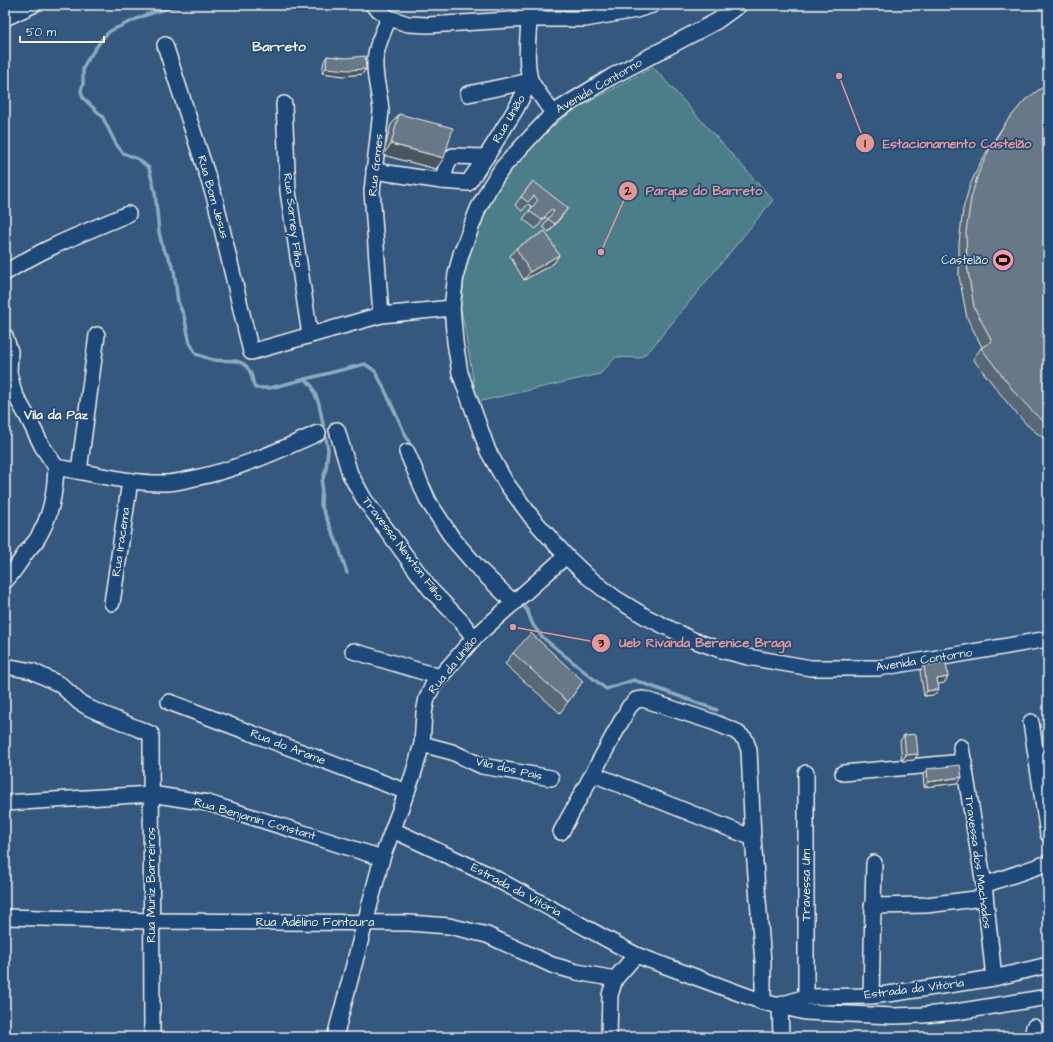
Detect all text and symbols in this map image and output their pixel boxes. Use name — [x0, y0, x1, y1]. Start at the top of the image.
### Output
scale bar — [20, 18, 104, 44]
text: 50 m — [26, 24, 57, 41]
district label: Barreto — [252, 37, 306, 57]
street label: Avenida Contorno — [553, 54, 646, 118]
street label: Rua União — [488, 92, 530, 146]
callout: Estacionamento Castelão — [855, 131, 1039, 156]
street label: Rua Gomes — [364, 133, 388, 197]
text: 1 — [864, 135, 866, 152]
text: Estacionamento Castelão — [883, 135, 1032, 153]
street label: Rua Bom Jesus — [193, 153, 233, 241]
street label: Rua Sarney Filho — [278, 172, 307, 268]
callout: Parque do Barreto — [618, 178, 771, 203]
text: Parque do Barreto — [646, 182, 763, 201]
text: 2 — [624, 183, 632, 200]
sports icon: Castelão — [990, 247, 1016, 273]
place label: Castelão — [941, 252, 988, 269]
district label: Vila da Paz — [23, 406, 88, 424]
street label: Travessa Newton Filho — [358, 493, 448, 605]
street label: Rua Iracema — [108, 506, 134, 578]
callout: Ueb Rivanda Berenice Braga — [591, 630, 799, 655]
street label: Rua da União — [424, 632, 482, 698]
text: Ueb Rivanda Berenice Braga — [618, 634, 791, 654]
text: 3 — [597, 635, 605, 652]
street label: Avenida Contorno — [875, 644, 974, 676]
street label: Rua do Arame — [248, 725, 329, 769]
street label: Vila dos Pais — [474, 753, 544, 785]
street label: Rua Benjamin Constant — [192, 793, 318, 845]
street label: Travessa dos Machados — [960, 794, 996, 930]
street label: Rua Muniz Barreiros — [143, 827, 160, 943]
street label: Travessa Um — [798, 848, 815, 921]
street label: Estrada da Vitória — [468, 859, 564, 921]
street label: Rua Adélino Fontoura — [256, 914, 374, 931]
street label: Estrada da Vitória — [863, 974, 965, 1004]

